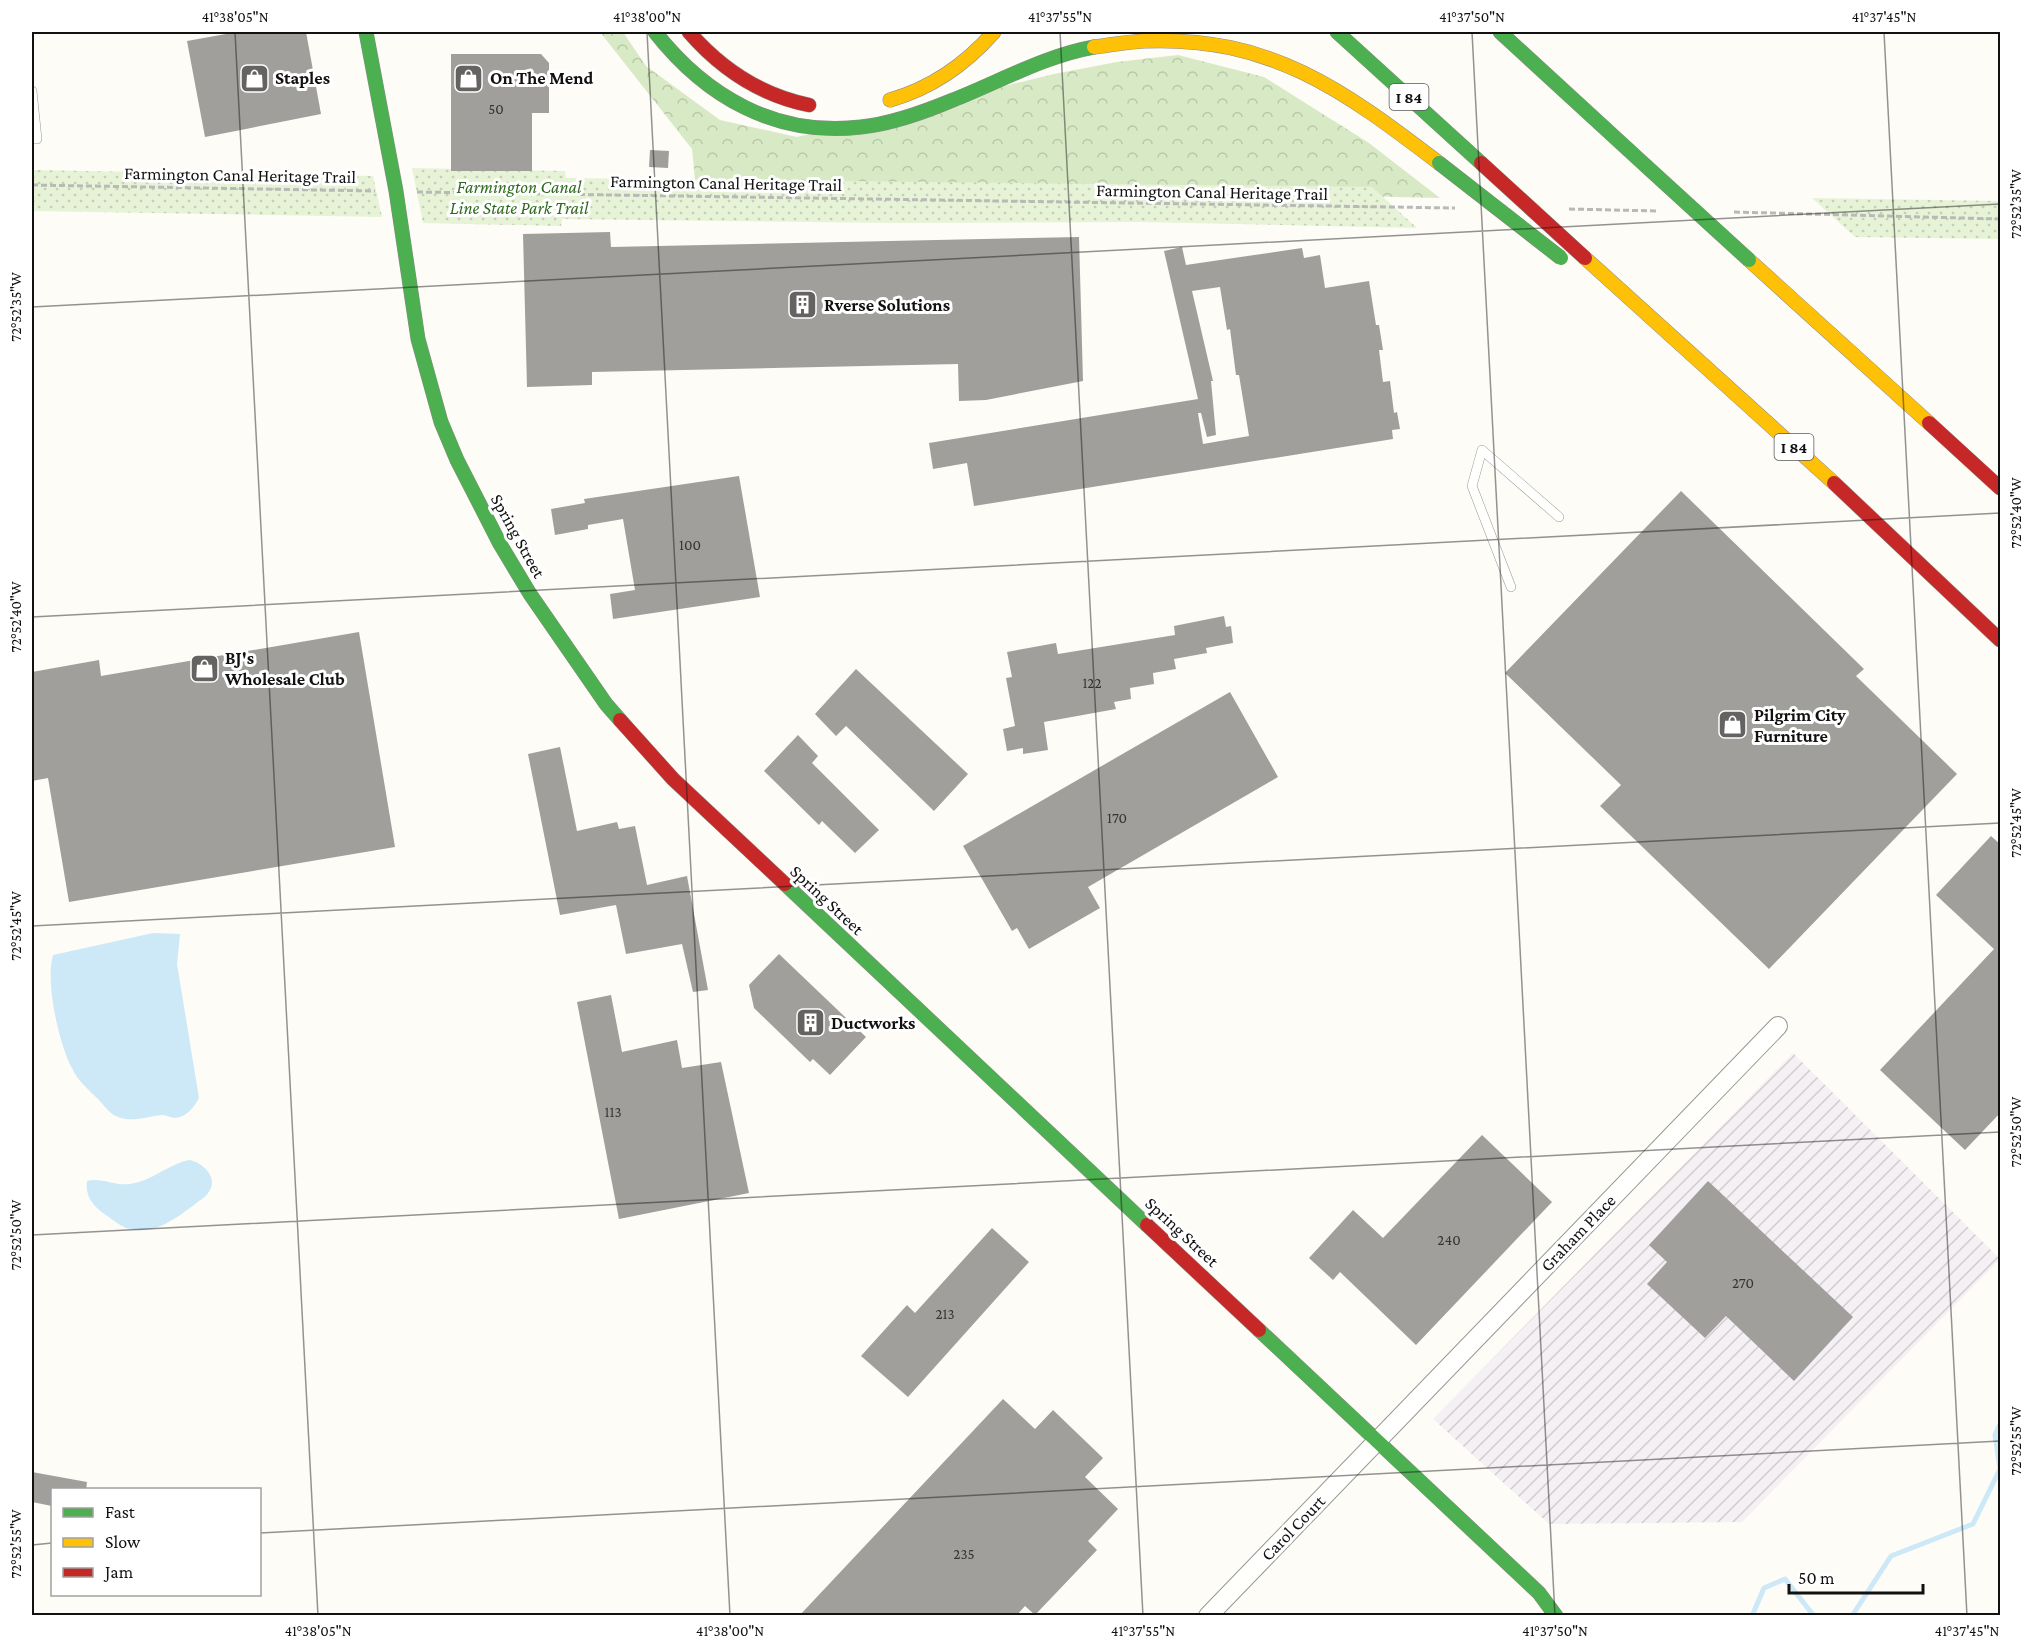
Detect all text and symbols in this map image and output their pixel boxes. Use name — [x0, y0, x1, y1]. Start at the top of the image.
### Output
text: 41°38'05"N — [201, 9, 269, 25]
text: 41°38'00"N — [613, 9, 681, 25]
text: 41°37'55"N — [1028, 9, 1092, 25]
text: 41°37'50"N — [1439, 9, 1505, 25]
text: 41°37'45"N — [1852, 9, 1917, 25]
shop icon: Staples — [238, 62, 270, 94]
shop icon: On The Mend — [453, 62, 485, 94]
place label: Staples — [275, 68, 330, 88]
place label: On The Mend — [490, 68, 594, 88]
road number: I 84 — [1390, 84, 1428, 110]
house number: 50 — [488, 101, 504, 117]
street label: Farmington Canal Heritage Trail — [124, 163, 356, 187]
text: 72°52'35"W — [2008, 169, 2024, 239]
street label: Farmington Canal Heritage Trail — [610, 171, 842, 195]
park label: Farmington Canal Line State Park Trail — [450, 177, 589, 218]
street label: Farmington Canal Heritage Trail — [1096, 180, 1328, 204]
text: 72°52'35"W — [8, 272, 24, 342]
building icon: Rverse Solutions — [787, 289, 819, 321]
place label: Rverse Solutions — [824, 295, 950, 315]
road number: I 84 — [1774, 434, 1814, 460]
text: 72°52'40"W — [2008, 477, 2024, 548]
street label: Spring Street — [487, 491, 550, 582]
house number: 100 — [679, 537, 701, 553]
text: 72°52'40"W — [8, 581, 24, 652]
place label: BJ's Wholesale Club — [224, 648, 345, 689]
shop icon: BJ's Wholesale Club — [188, 652, 220, 684]
house number: 122 — [1082, 675, 1102, 691]
place label: Pilgrim City Furniture — [1754, 705, 1846, 746]
shop icon: Pilgrim City Furniture — [1717, 709, 1749, 741]
text: 72°52'45"W — [2008, 788, 2024, 858]
house number: 170 — [1107, 810, 1127, 826]
street label: Spring Street — [786, 861, 869, 940]
text: 72°52'45"W — [8, 891, 24, 961]
building icon: Ductworks — [794, 1007, 826, 1039]
place label: Ductworks — [831, 1013, 915, 1033]
text: 72°52'50"W — [2008, 1096, 2024, 1167]
house number: 113 — [604, 1104, 622, 1120]
street label: Graham Place — [1536, 1190, 1620, 1276]
street label: Spring Street — [1141, 1193, 1224, 1272]
text: 72°52'50"W — [8, 1199, 24, 1270]
house number: 240 — [1437, 1232, 1461, 1248]
house number: 270 — [1732, 1275, 1754, 1291]
house number: 213 — [935, 1306, 955, 1322]
text: 72°52'55"W — [2008, 1406, 2024, 1476]
legend — [51, 1488, 261, 1596]
street label: Carol Court — [1257, 1490, 1330, 1565]
text: Fast — [105, 1502, 136, 1522]
text: 72°52'55"W — [8, 1509, 24, 1579]
text: Slow — [105, 1532, 141, 1552]
house number: 235 — [953, 1546, 975, 1562]
scale bar — [1789, 1557, 1922, 1595]
text: Jam — [103, 1562, 134, 1582]
text: 50 m — [1798, 1568, 1835, 1588]
text: 41°38'05"N — [284, 1623, 352, 1639]
text: 41°38'00"N — [696, 1623, 764, 1639]
text: 41°37'55"N — [1111, 1623, 1175, 1639]
text: 41°37'50"N — [1522, 1623, 1588, 1639]
text: 41°37'45"N — [1935, 1623, 2000, 1639]

